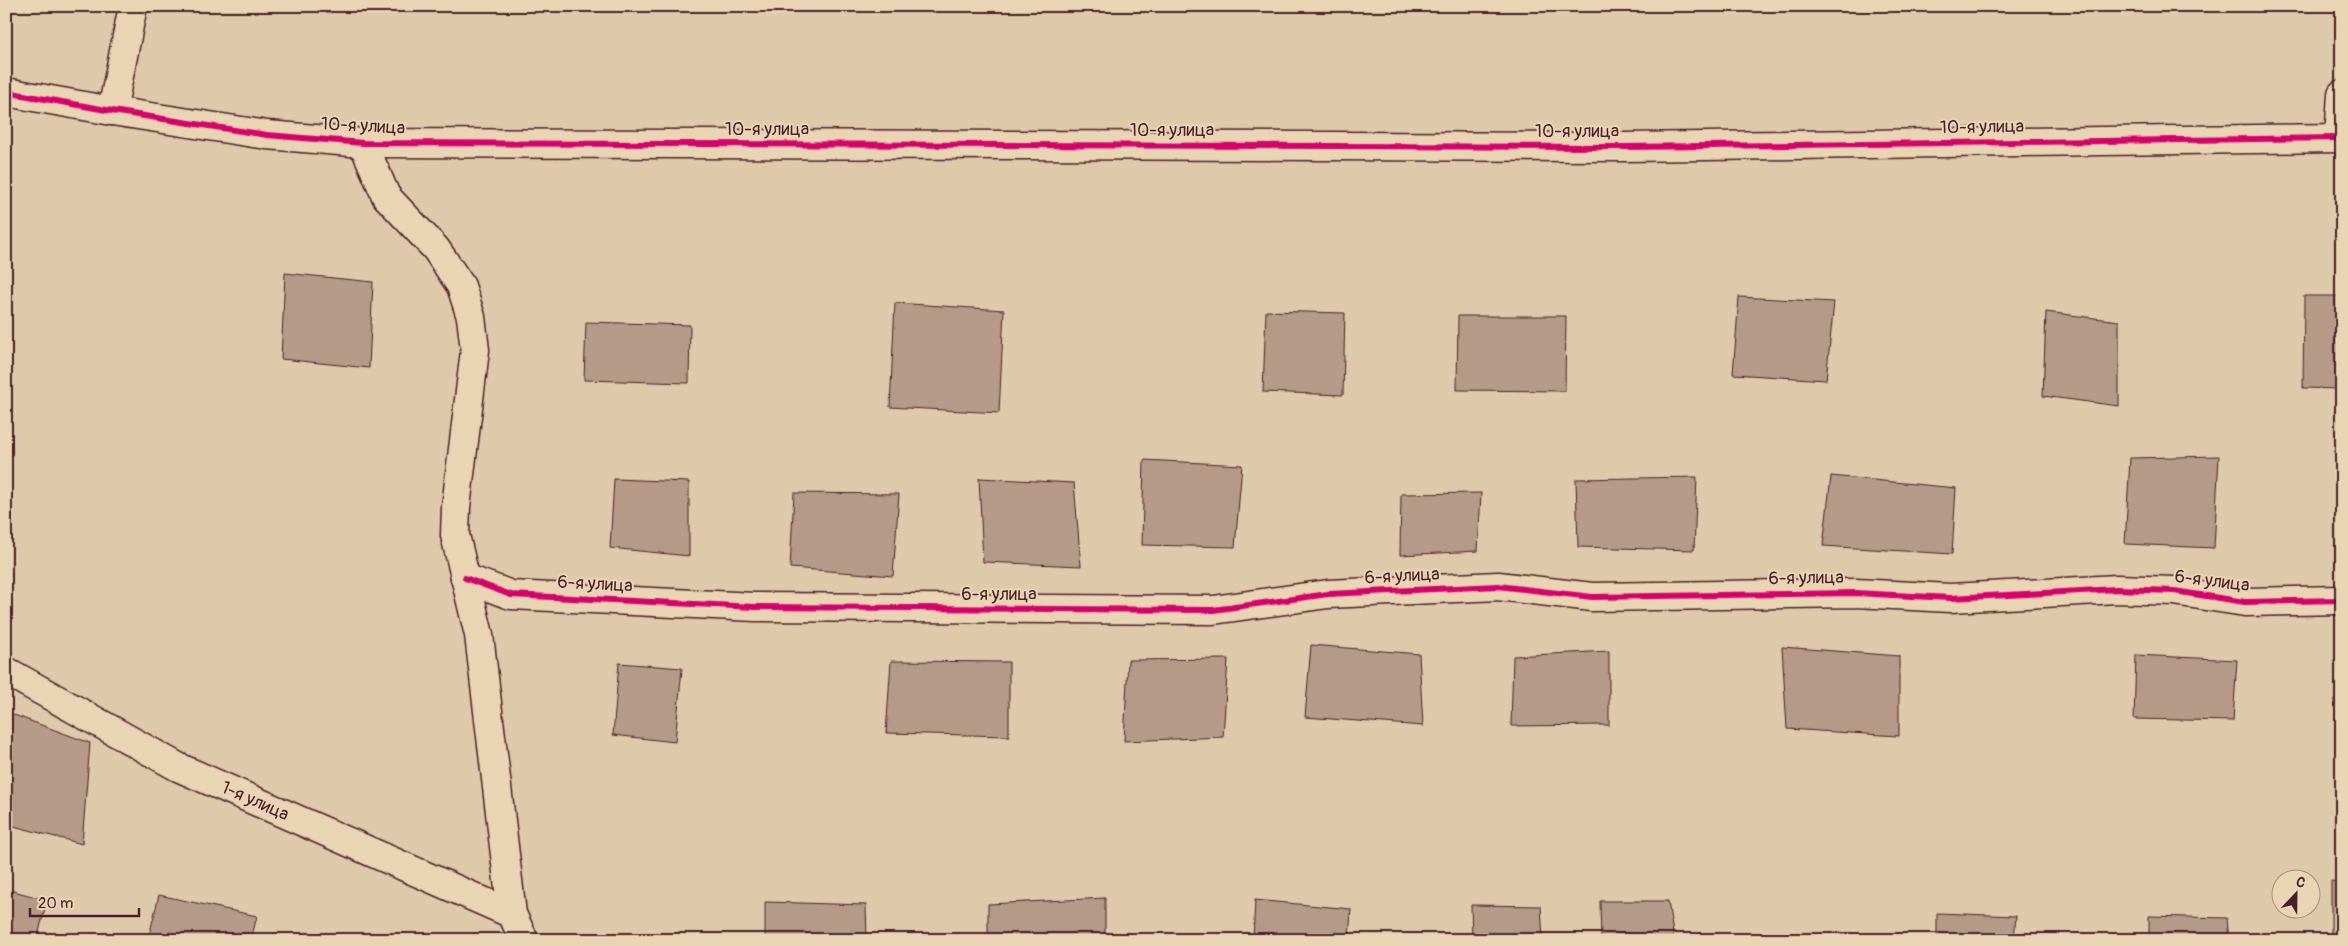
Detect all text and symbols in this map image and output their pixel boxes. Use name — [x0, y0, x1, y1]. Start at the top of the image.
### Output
street label: 10-я улица — [320, 112, 406, 140]
street label: 10-я улица — [1940, 115, 2024, 139]
street label: 10-я улица — [725, 118, 809, 141]
street label: 10-я улица — [1130, 119, 1214, 142]
street label: 10-я улица — [1535, 120, 1619, 143]
street label: 6-я улица — [1364, 563, 1440, 589]
street label: 6-я улица — [2173, 565, 2251, 597]
street label: 6-я улица — [1768, 566, 1844, 590]
street label: 6-я улица — [557, 571, 633, 597]
street label: 6-я улица — [961, 583, 1037, 606]
street label: 1-я улица — [217, 776, 293, 826]
north arrow — [2270, 868, 2320, 918]
text: С — [2293, 873, 2308, 892]
scale bar — [30, 886, 139, 918]
text: 20 m — [38, 894, 73, 913]

